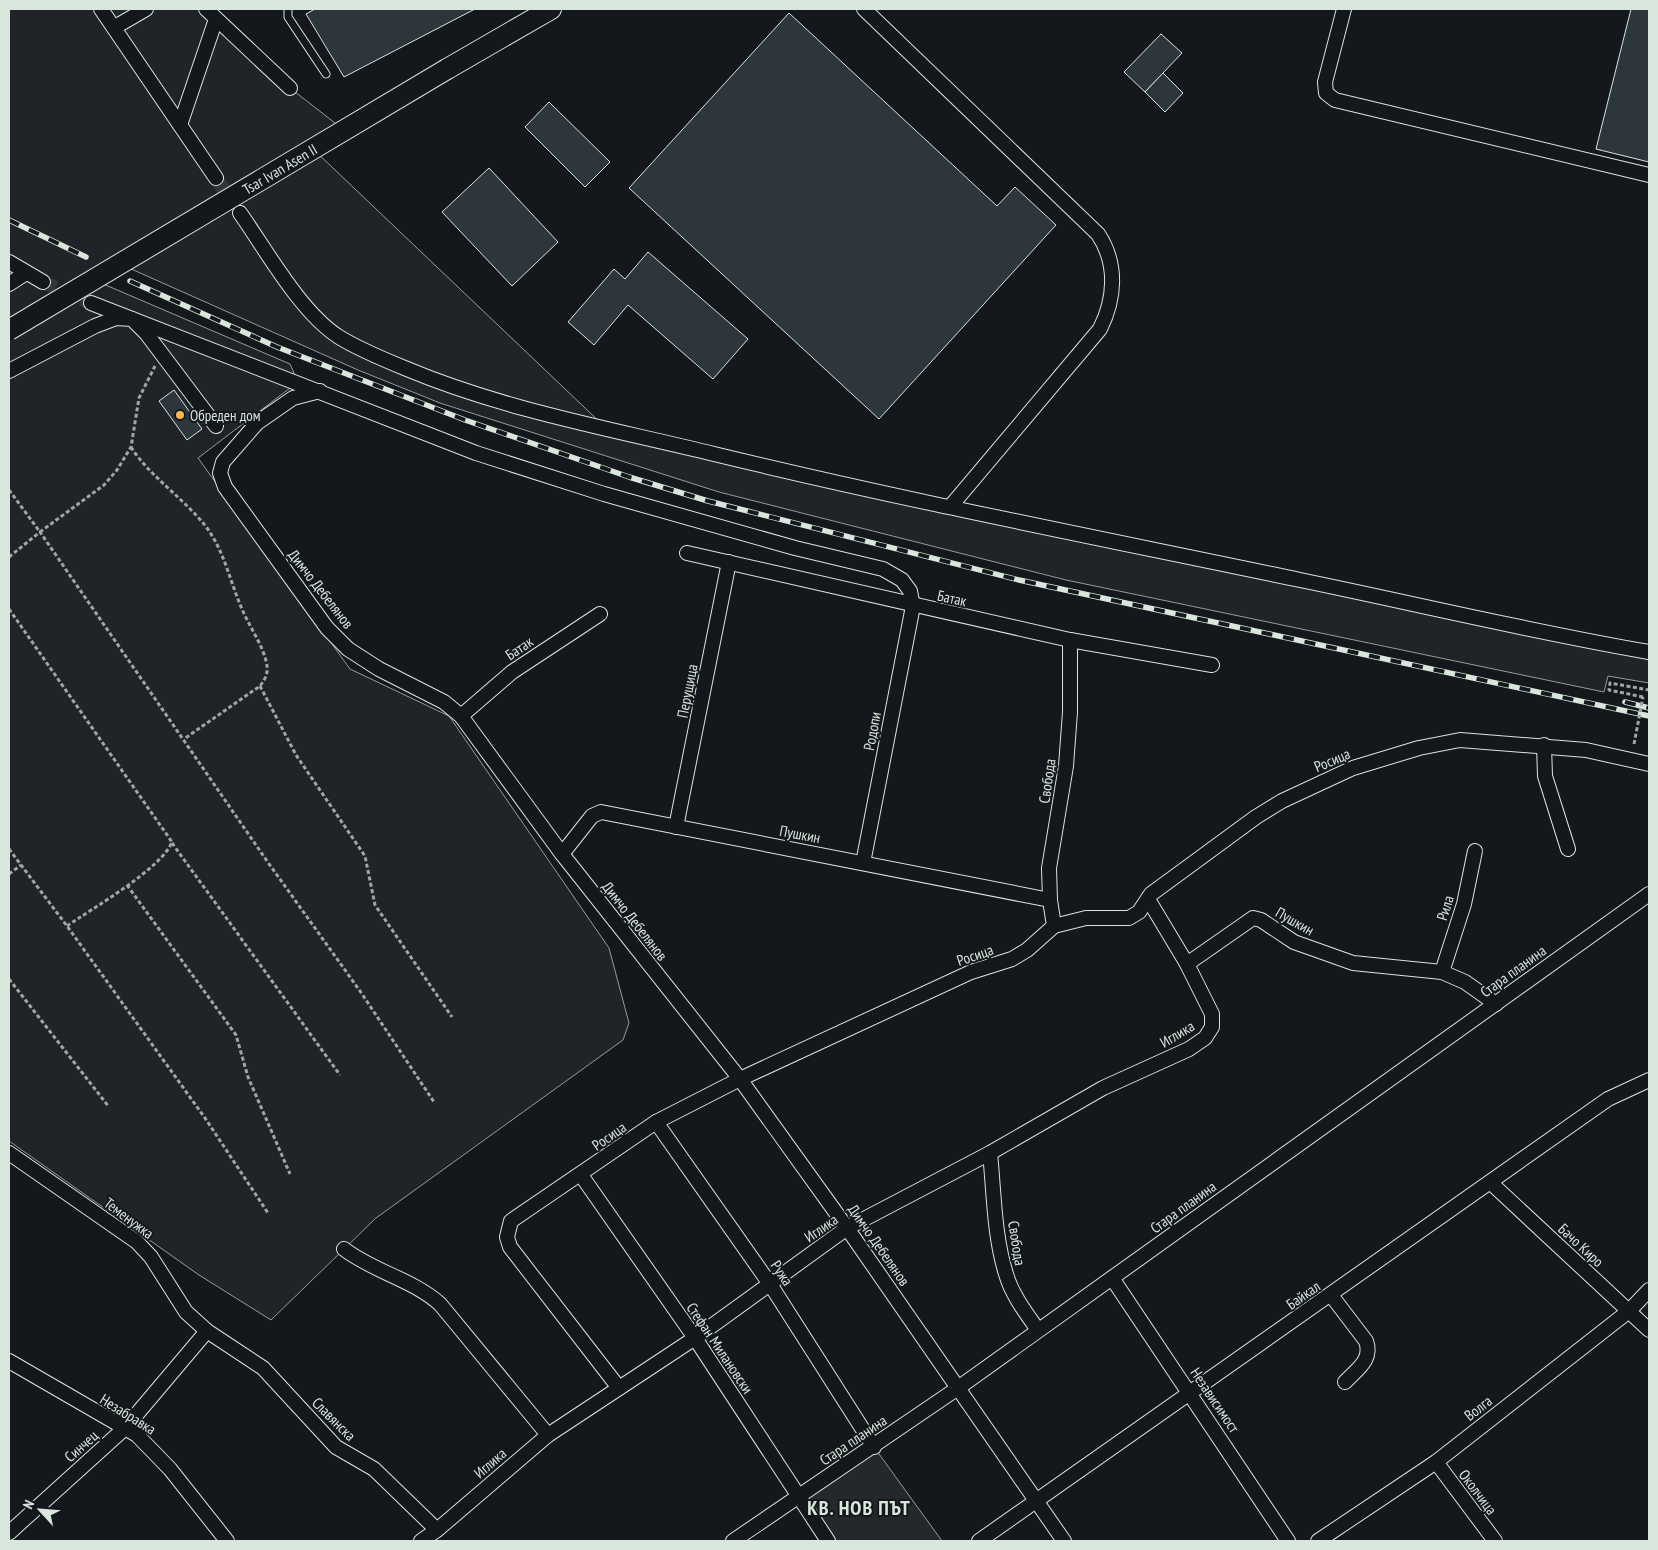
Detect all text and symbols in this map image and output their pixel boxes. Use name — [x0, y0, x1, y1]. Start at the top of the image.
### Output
street label: Tsar Ivan Asen II — [239, 139, 320, 198]
place label: Обреден дом — [190, 406, 261, 425]
marker: Обреден дом — [174, 409, 186, 421]
street label: Димчо Дебелянов — [284, 546, 358, 632]
street label: Батак — [936, 586, 968, 610]
street label: Батак — [502, 632, 537, 664]
street label: Перущица — [672, 662, 702, 720]
street label: Родопи — [859, 710, 885, 752]
street label: Росица — [1311, 744, 1353, 776]
street label: Свобода — [1034, 757, 1060, 805]
street label: Пушкин — [778, 821, 822, 847]
street label: Димчо Дебелянов — [598, 878, 672, 964]
street label: Рила — [1432, 893, 1458, 923]
street label: Пушкин — [1272, 902, 1318, 940]
street label: Росица — [954, 940, 996, 970]
street label: Стара планина — [1476, 941, 1550, 1001]
street label: Иглика — [1156, 1016, 1198, 1052]
street label: Росица — [588, 1117, 630, 1155]
street label: Стара планина — [1146, 1177, 1220, 1237]
street label: Теменужка — [100, 1193, 158, 1243]
street label: Димчо Дебелянов — [844, 1201, 914, 1289]
street label: Иглика — [800, 1210, 842, 1246]
street label: Свобода — [1004, 1219, 1030, 1267]
street label: Бачо Киро — [1554, 1219, 1608, 1271]
street label: Ружа — [767, 1257, 797, 1289]
street label: Байкал — [1282, 1277, 1324, 1313]
street label: Стефан Милановски — [683, 1299, 757, 1397]
street label: Независимост — [1186, 1364, 1244, 1436]
street label: Незабравка — [97, 1389, 159, 1439]
street label: Волга — [1460, 1391, 1496, 1425]
street label: Славянска — [308, 1393, 360, 1445]
street label: Стара планина — [816, 1411, 890, 1469]
street label: Синчец — [60, 1426, 102, 1466]
street label: Иглика — [470, 1444, 510, 1482]
street label: Околчица — [1455, 1466, 1501, 1518]
north arrow — [15, 1485, 65, 1535]
district label: КВ. НОВ ПЪТ — [807, 1495, 911, 1521]
text: N — [19, 1497, 38, 1512]

